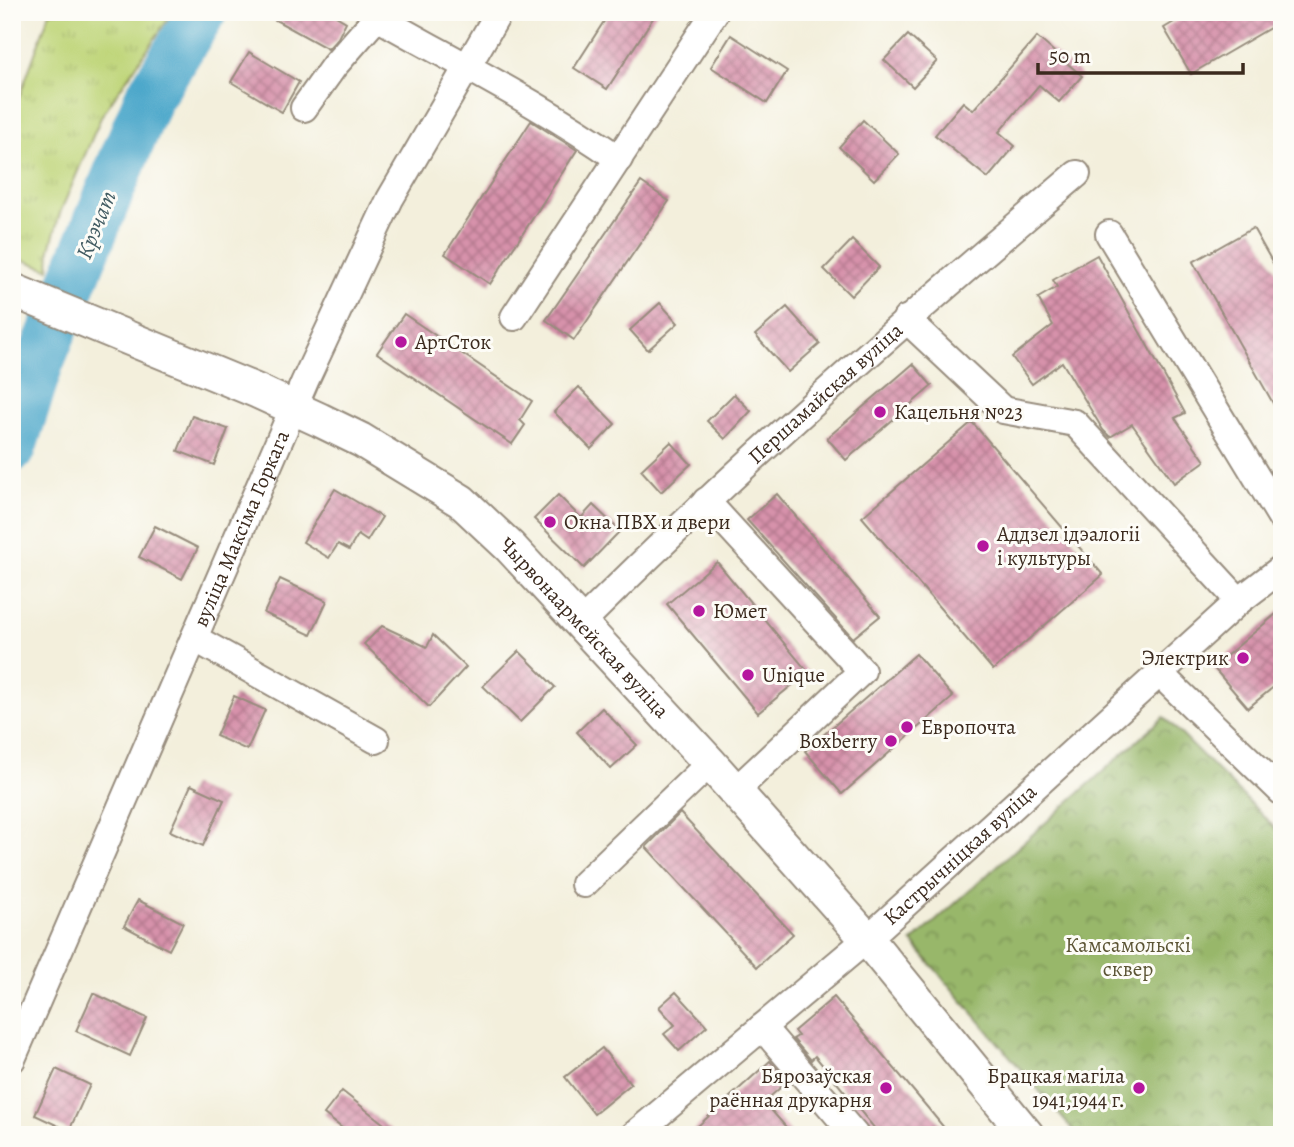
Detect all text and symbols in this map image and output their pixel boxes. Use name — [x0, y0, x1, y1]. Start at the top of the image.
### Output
scale bar — [1038, 32, 1243, 76]
text: 50 m — [1049, 42, 1091, 70]
water label: Крэчат — [68, 186, 124, 264]
street label: Першамайская вуліца — [742, 316, 909, 470]
place label: АртСток — [414, 328, 491, 356]
marker: АртСток — [393, 334, 409, 350]
place label: Кацельня №23 — [894, 398, 1023, 426]
marker: Кацельня №23 — [872, 404, 888, 420]
street label: вуліца Максіма Горкага — [187, 426, 296, 631]
place label: Окна ПВХ и двери — [564, 508, 731, 536]
marker: Окна ПВХ и двери — [542, 514, 558, 530]
place label: Аддзел ідэалогіі і культуры — [996, 520, 1140, 572]
street label: Чырвонаармейская вуліца — [494, 531, 676, 724]
marker: Аддзел ідэалогіі і культуры — [975, 538, 991, 554]
place label: Юмет — [713, 597, 767, 625]
marker: Юмет — [691, 603, 707, 619]
place label: Электрик — [1142, 644, 1229, 672]
marker: Электрик — [1235, 650, 1251, 666]
place label: Unique — [762, 661, 825, 689]
marker: Unique — [740, 667, 756, 683]
place label: Европочта — [921, 713, 1016, 741]
marker: Европочта — [899, 719, 915, 735]
place label: Boxberry — [799, 727, 878, 755]
marker: Boxberry — [883, 733, 899, 749]
street label: Кастрычніцкая вуліца — [877, 777, 1043, 932]
park label: Камсамольскі сквер — [1065, 931, 1191, 983]
place label: Бярозаўская раённая друкарня — [709, 1062, 872, 1114]
place label: Брацкая магіла 1941,1944 г. — [987, 1062, 1125, 1114]
marker: Бярозаўская раённая друкарня — [878, 1080, 894, 1096]
marker: Брацкая магіла 1941,1944 г. — [1131, 1080, 1147, 1096]

